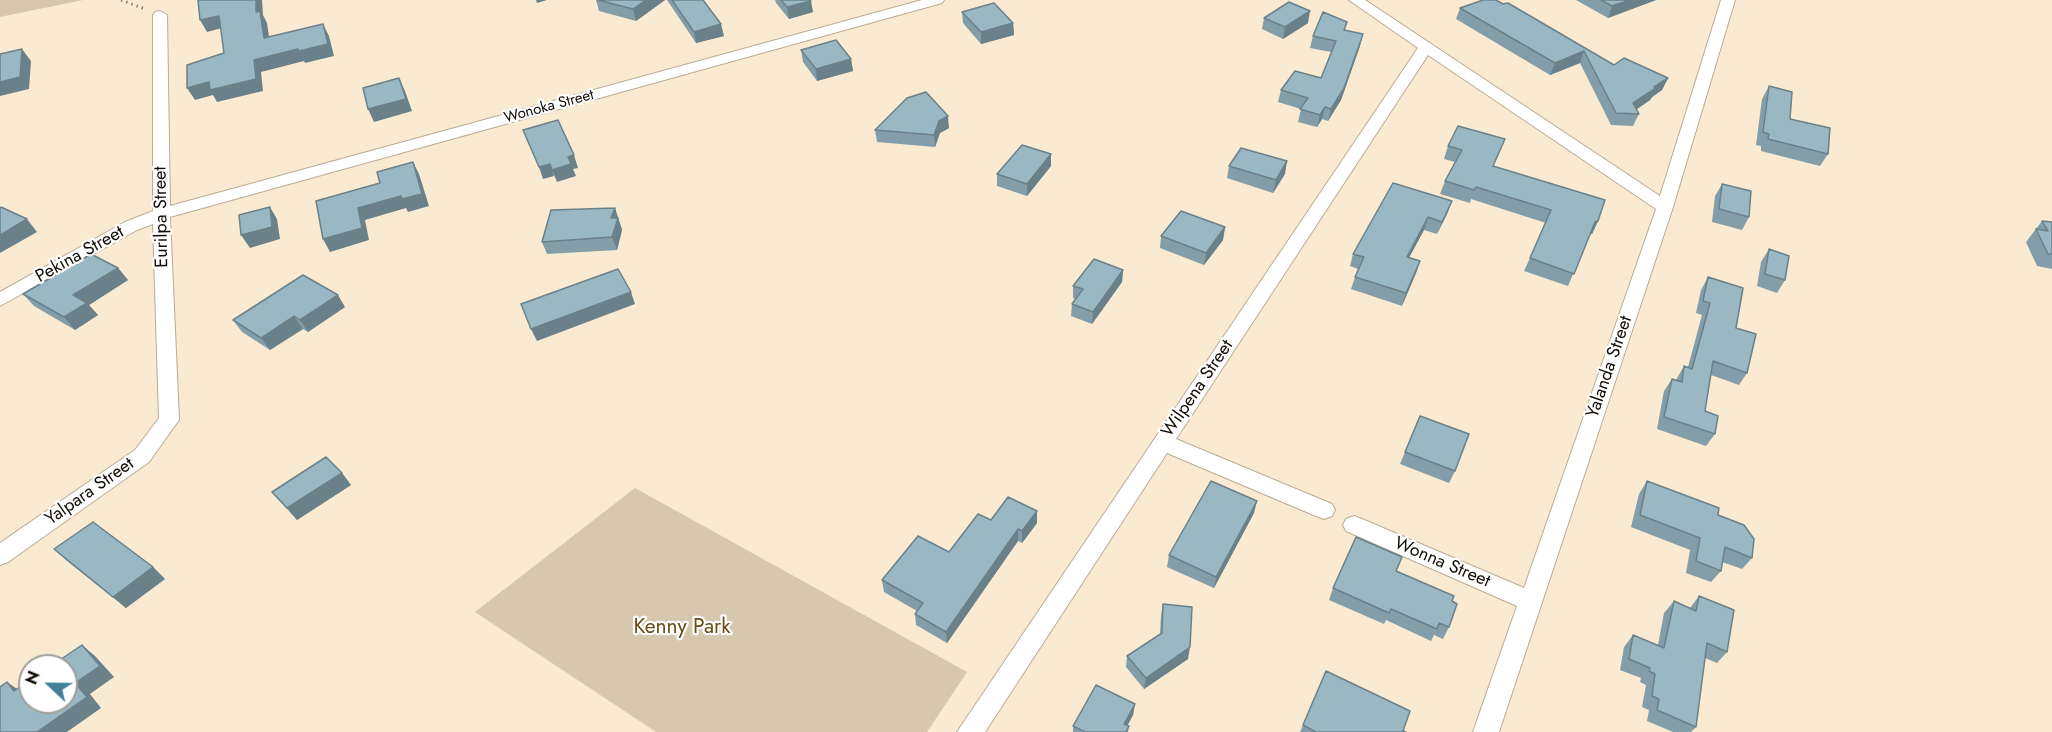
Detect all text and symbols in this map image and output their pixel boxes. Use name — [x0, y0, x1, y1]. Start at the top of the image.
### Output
street label: Wonoka Street — [502, 86, 596, 128]
street label: Eurilpa Street — [150, 166, 174, 268]
street label: Pekina Street — [32, 222, 128, 288]
street label: Yalanda Street — [1582, 313, 1638, 421]
street label: Wilpena Street — [1158, 336, 1238, 442]
street label: Yalpara Street — [42, 454, 138, 530]
street label: Wonna Street — [1391, 533, 1493, 593]
park label: Kenny Park — [634, 615, 730, 641]
north arrow — [18, 654, 78, 714]
text: N — [20, 668, 46, 688]

